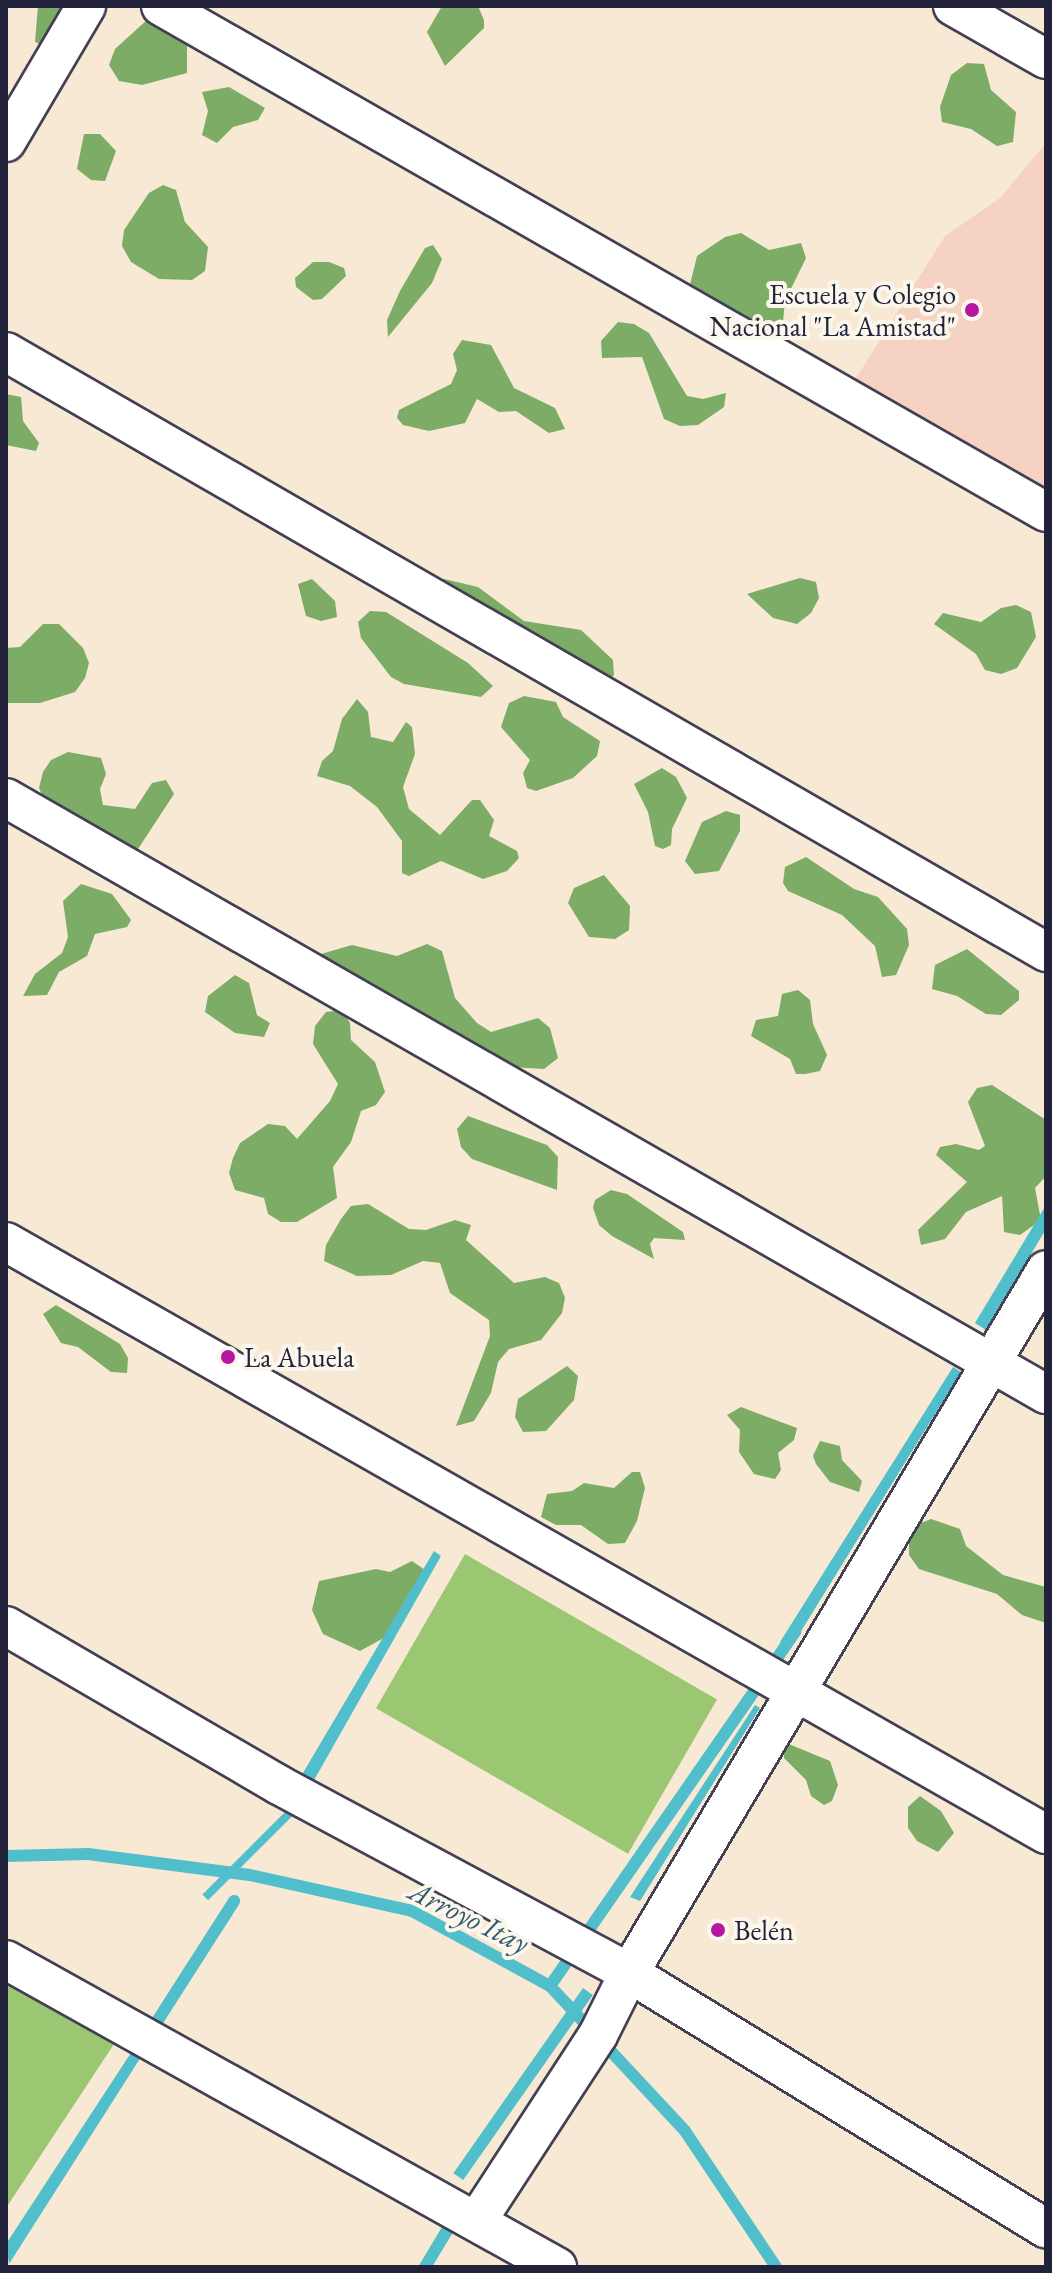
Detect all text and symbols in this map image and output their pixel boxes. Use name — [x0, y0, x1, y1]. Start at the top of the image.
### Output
place label: Escuela y Colegio Nacional "La Amistad" — [709, 277, 956, 343]
marker: Escuela y Colegio Nacional "La Amistad" — [963, 301, 981, 319]
place label: La Abuela — [244, 1340, 354, 1374]
marker: La Abuela — [219, 1348, 237, 1366]
water label: Arroyo Itay — [403, 1873, 535, 1961]
place label: Belén — [734, 1913, 794, 1947]
marker: Belén — [709, 1921, 727, 1939]

